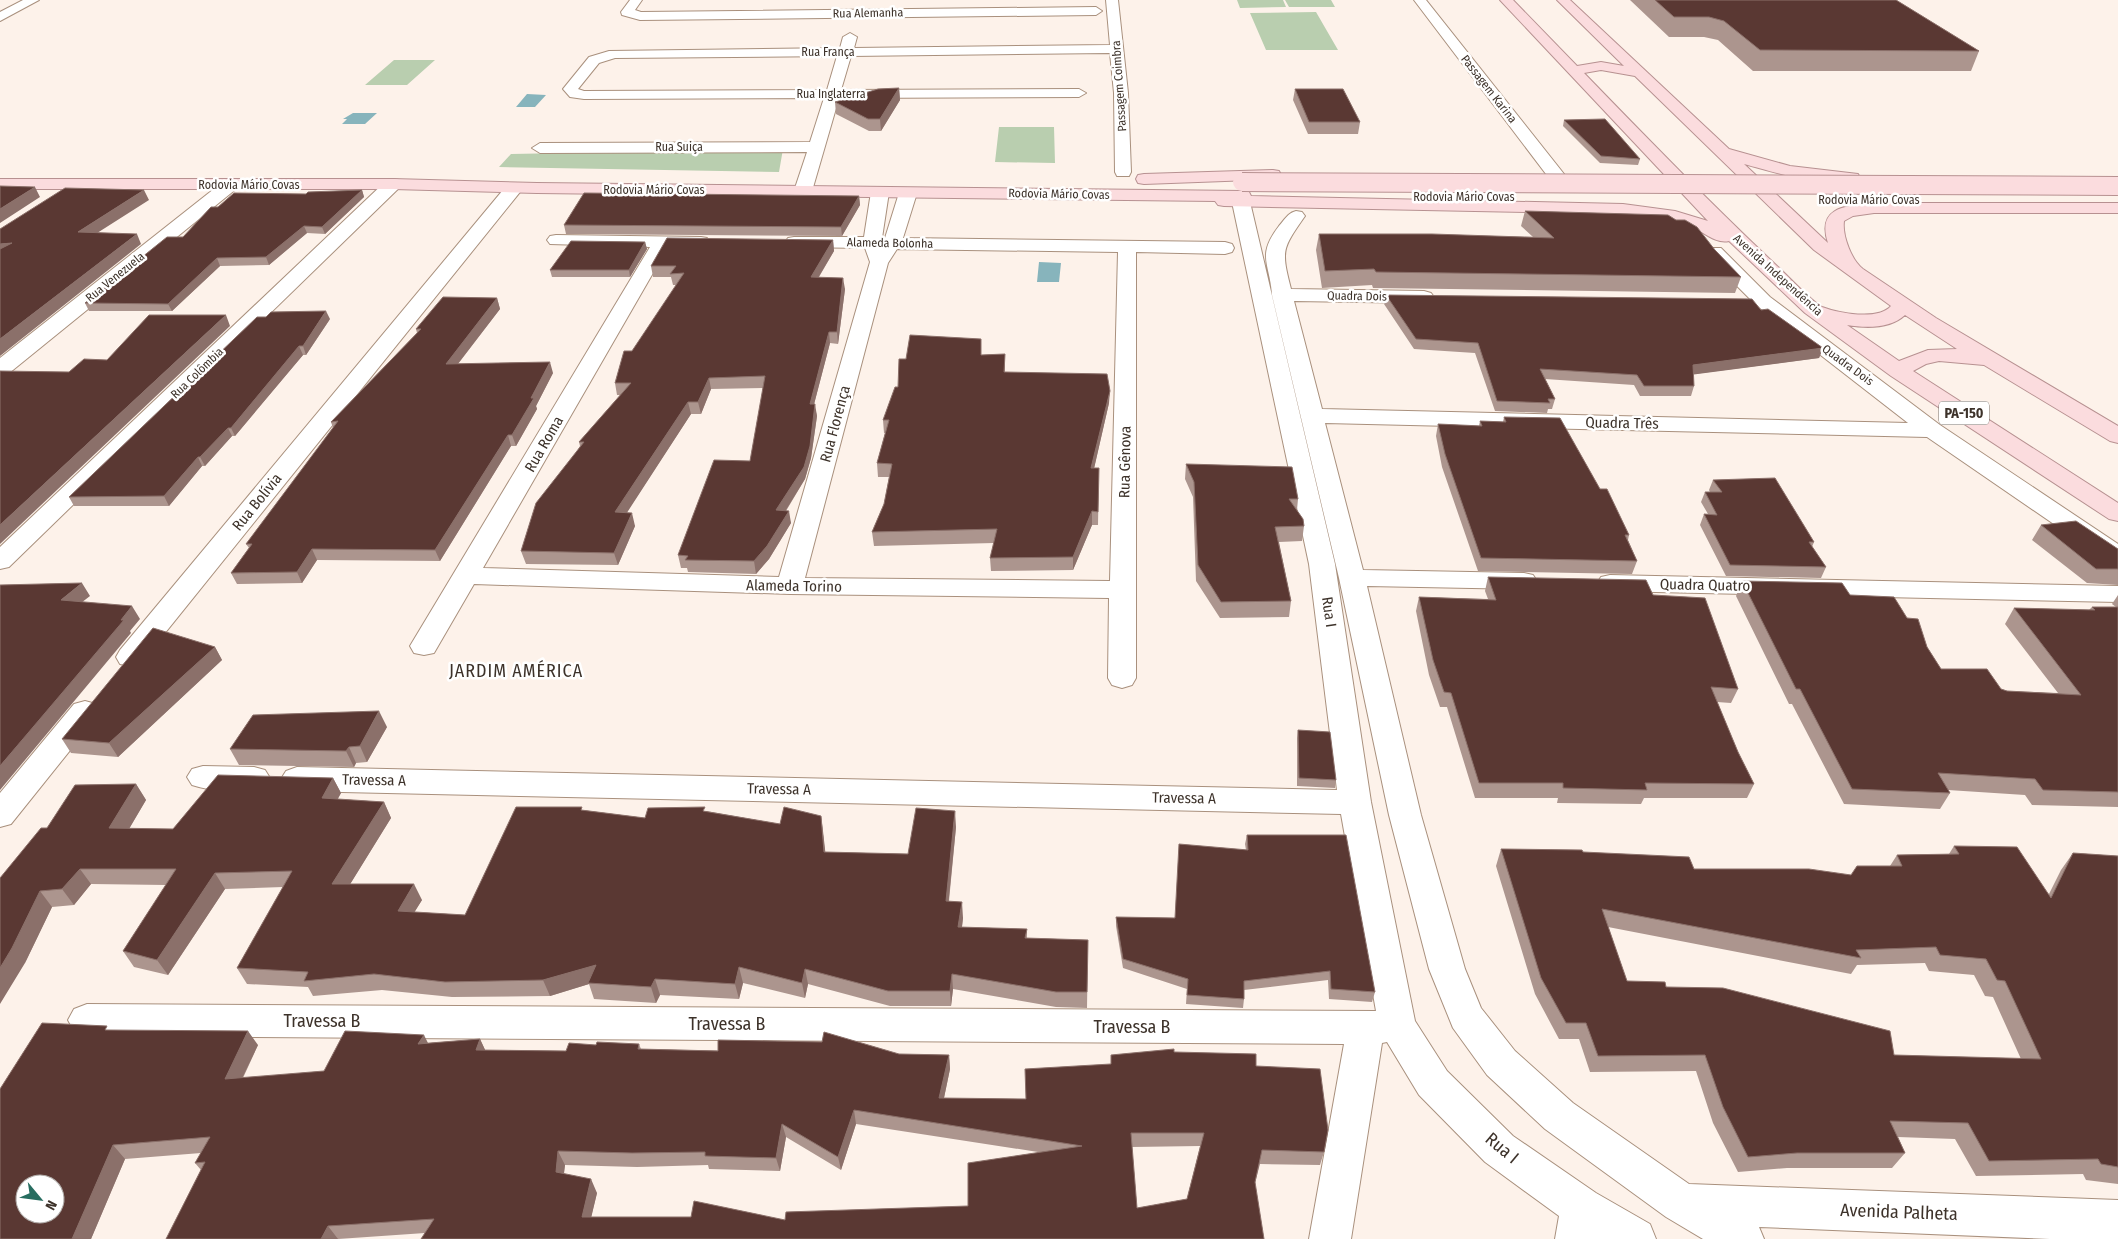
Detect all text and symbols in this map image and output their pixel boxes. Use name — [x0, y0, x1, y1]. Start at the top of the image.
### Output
street label: Rua Alemanha — [833, 5, 903, 21]
street label: Passagem Coimbra — [1109, 40, 1129, 132]
street label: Rua França — [801, 45, 855, 59]
street label: Passagem Karina — [1458, 52, 1520, 126]
street label: Rua Inglaterra — [796, 87, 866, 101]
street label: Rua Suiça — [655, 140, 703, 154]
street label: Rodovia Mário Covas — [198, 178, 300, 192]
street label: Rodovia Mário Covas — [603, 183, 705, 197]
street label: Rodovia Mário Covas — [1008, 186, 1110, 202]
street label: Rodovia Mário Covas — [1413, 190, 1515, 204]
street label: Rodovia Mário Covas — [1818, 193, 1920, 207]
street label: Avenida Independência — [1731, 231, 1826, 319]
street label: Alameda Bolonha — [847, 235, 933, 251]
street label: Rua Venezuela — [83, 249, 147, 305]
street label: Quadra Dois — [1327, 288, 1387, 304]
street label: Quadra Dois — [1820, 342, 1876, 388]
street label: Rua Colômbia — [168, 344, 226, 402]
street label: Rua Florença — [816, 384, 854, 464]
road number: PA-150 — [1939, 402, 1989, 424]
street label: Rua Roma — [521, 413, 567, 475]
street label: Quadra Três — [1585, 413, 1659, 433]
street label: Rua Gênova — [1115, 426, 1135, 498]
street label: Rua Bolívia — [228, 470, 286, 534]
street label: Quadra Quatro — [1660, 575, 1751, 595]
street label: Alameda Torino — [746, 576, 842, 596]
street label: Rua I — [1318, 595, 1340, 629]
district label: JARDIM AMÉRICA — [449, 659, 583, 682]
street label: Travessa A — [342, 770, 406, 790]
street label: Travessa A — [747, 779, 811, 799]
street label: Travessa A — [1152, 788, 1216, 808]
street label: Travessa B — [284, 1010, 361, 1032]
street label: Travessa B — [689, 1013, 766, 1035]
street label: Travessa B — [1094, 1016, 1171, 1038]
street label: Rua I — [1481, 1128, 1523, 1168]
north arrow — [15, 1174, 65, 1224]
text: N — [41, 1197, 60, 1213]
street label: Avenida Palheta — [1840, 1199, 1958, 1225]

